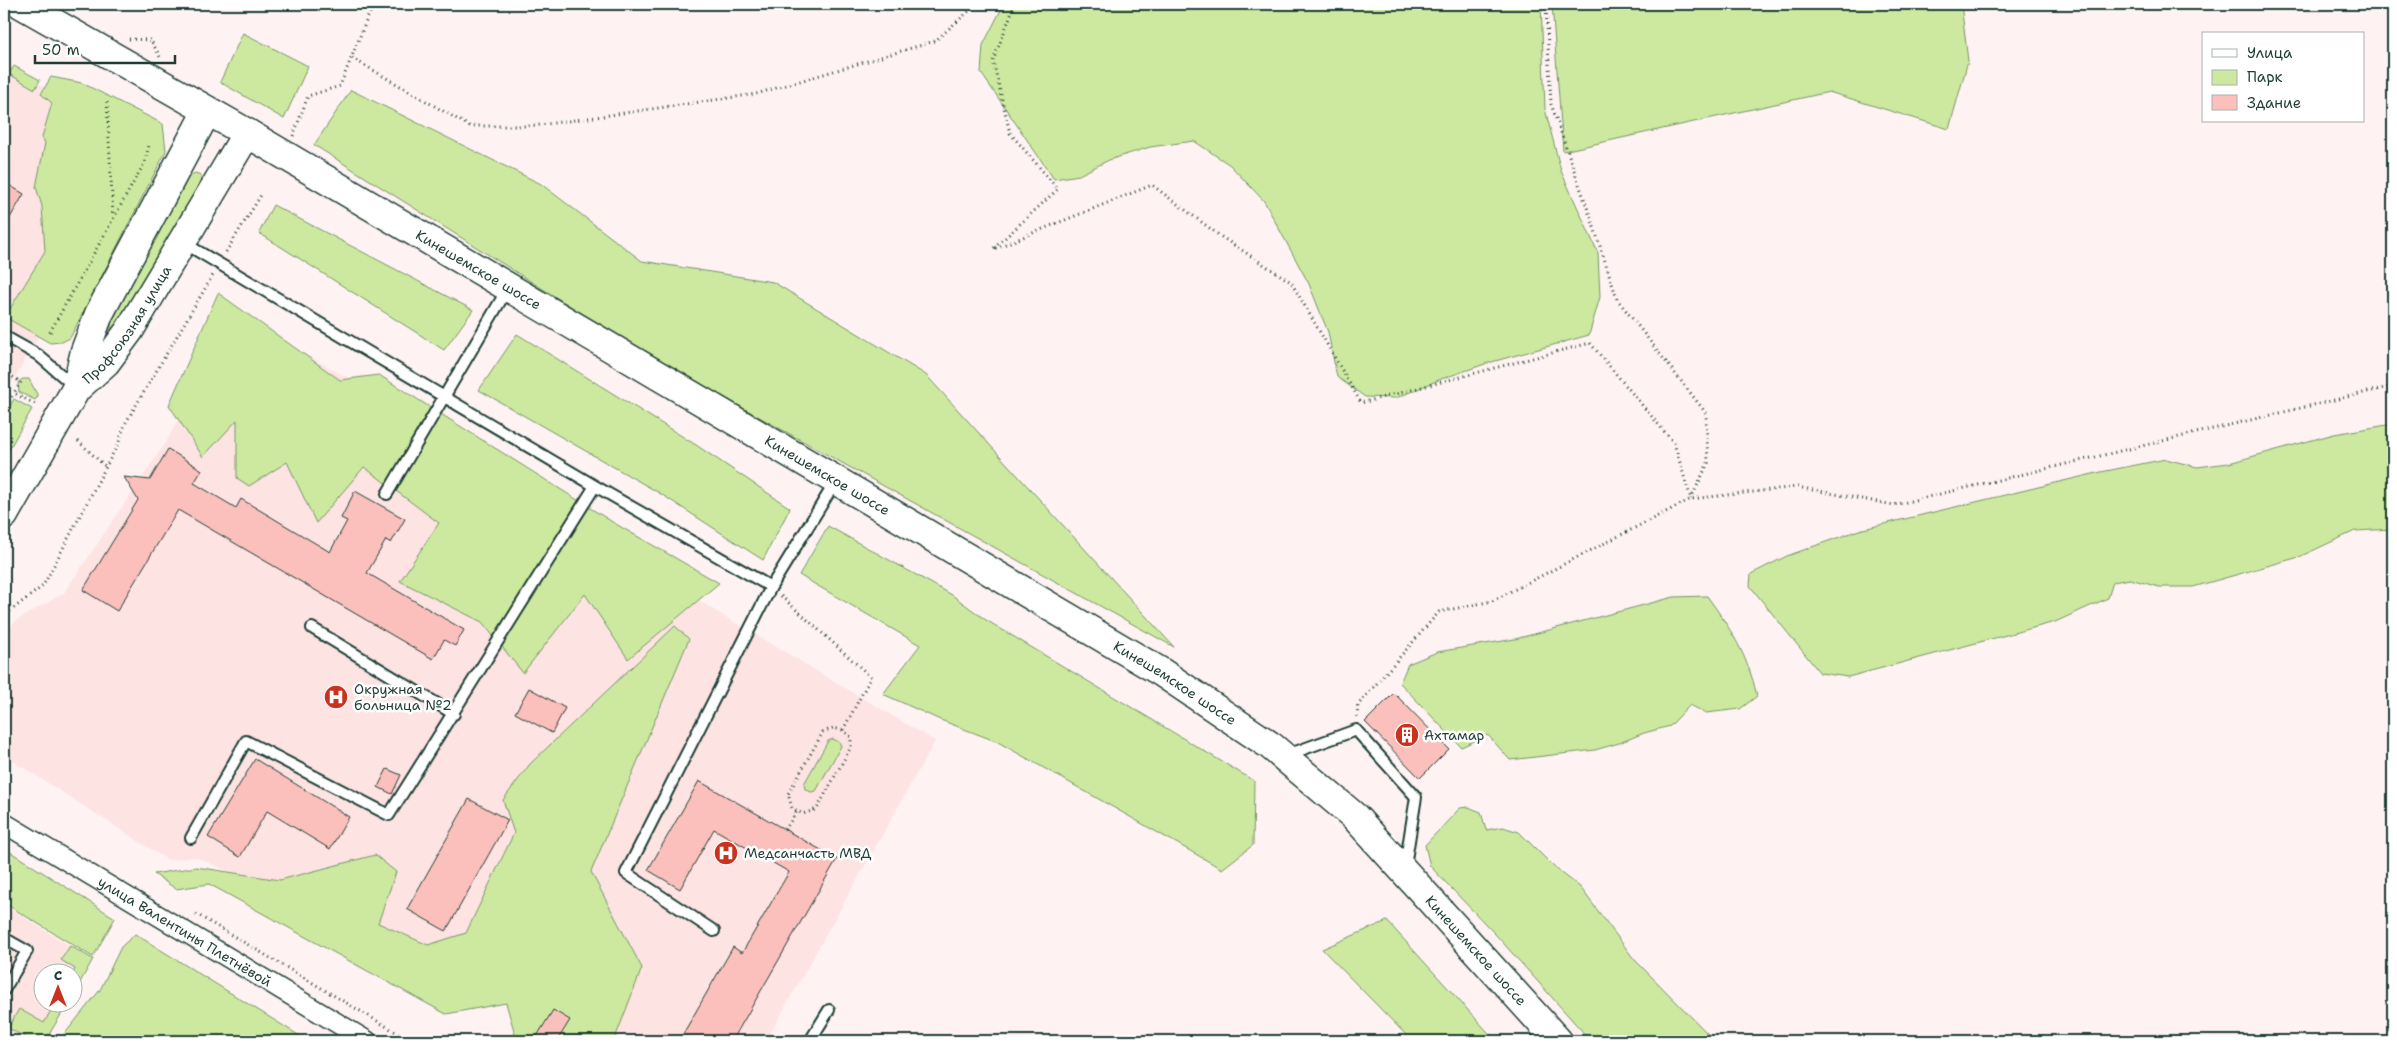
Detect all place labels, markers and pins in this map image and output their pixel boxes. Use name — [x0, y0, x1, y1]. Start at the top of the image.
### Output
place label: Окружная больница №2 — [354, 680, 452, 714]
hospital icon: Окружная больница №2 — [323, 684, 349, 710]
building icon: Ахтамар — [1394, 722, 1420, 748]
place label: Ахтамар — [1424, 726, 1485, 744]
hospital icon: Медсанчасть МВД — [713, 840, 739, 866]
place label: Медсанчасть МВД — [744, 844, 872, 862]

